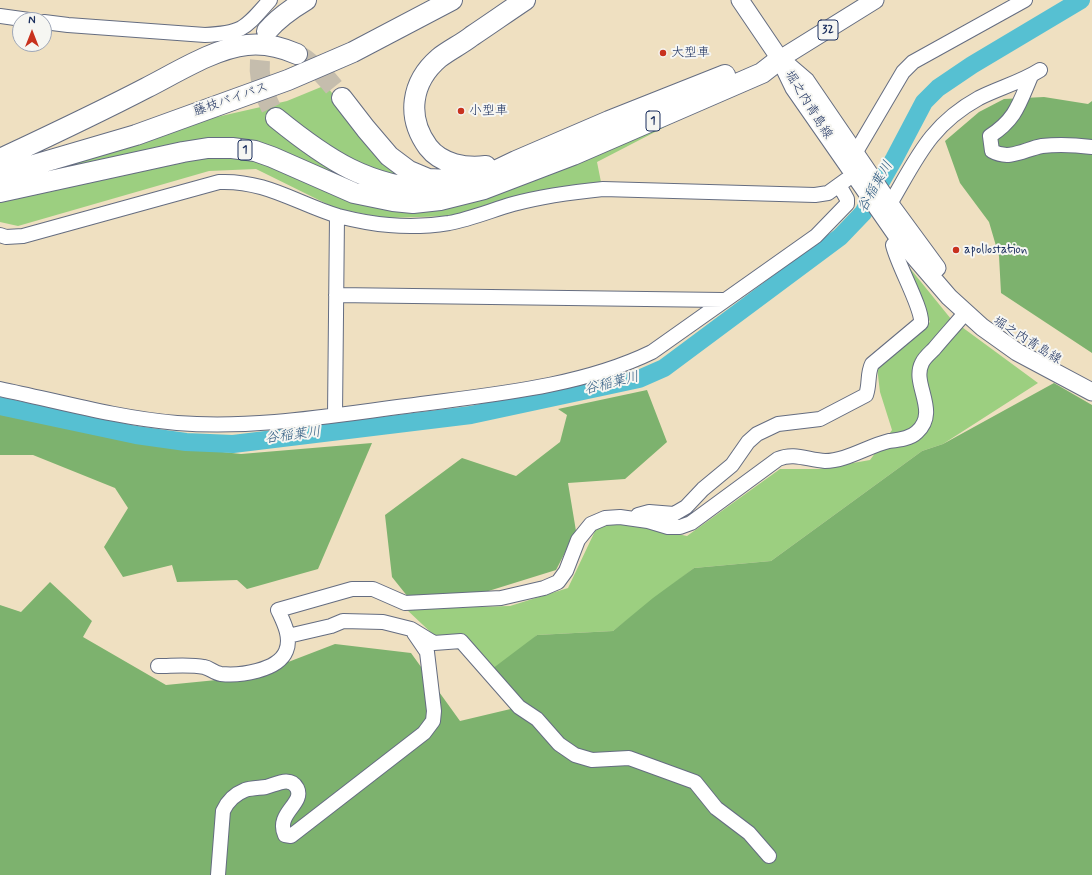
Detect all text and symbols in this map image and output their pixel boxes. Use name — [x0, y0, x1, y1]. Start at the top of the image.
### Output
north arrow — [12, 12, 52, 52]
text: N — [28, 14, 36, 28]
road number: 32 — [818, 20, 838, 40]
place label: 大型車 — [671, 45, 710, 61]
marker: 大型車 — [658, 48, 668, 58]
street label: 堀之内青島線 — [781, 68, 835, 142]
street label: 藤枝バイパス — [192, 80, 270, 120]
place label: 小型車 — [469, 103, 508, 119]
marker: 小型車 — [456, 106, 466, 116]
road number: 1 — [646, 111, 660, 131]
road number: 1 — [238, 140, 252, 160]
water label: 谷稲葉川 — [855, 159, 897, 215]
place label: apollostation — [964, 242, 1027, 258]
marker: apollostation — [951, 245, 961, 255]
street label: 堀之内青島線 — [990, 314, 1064, 368]
water label: 谷稲葉川 — [583, 369, 641, 399]
water label: 谷稲葉川 — [264, 424, 322, 448]

